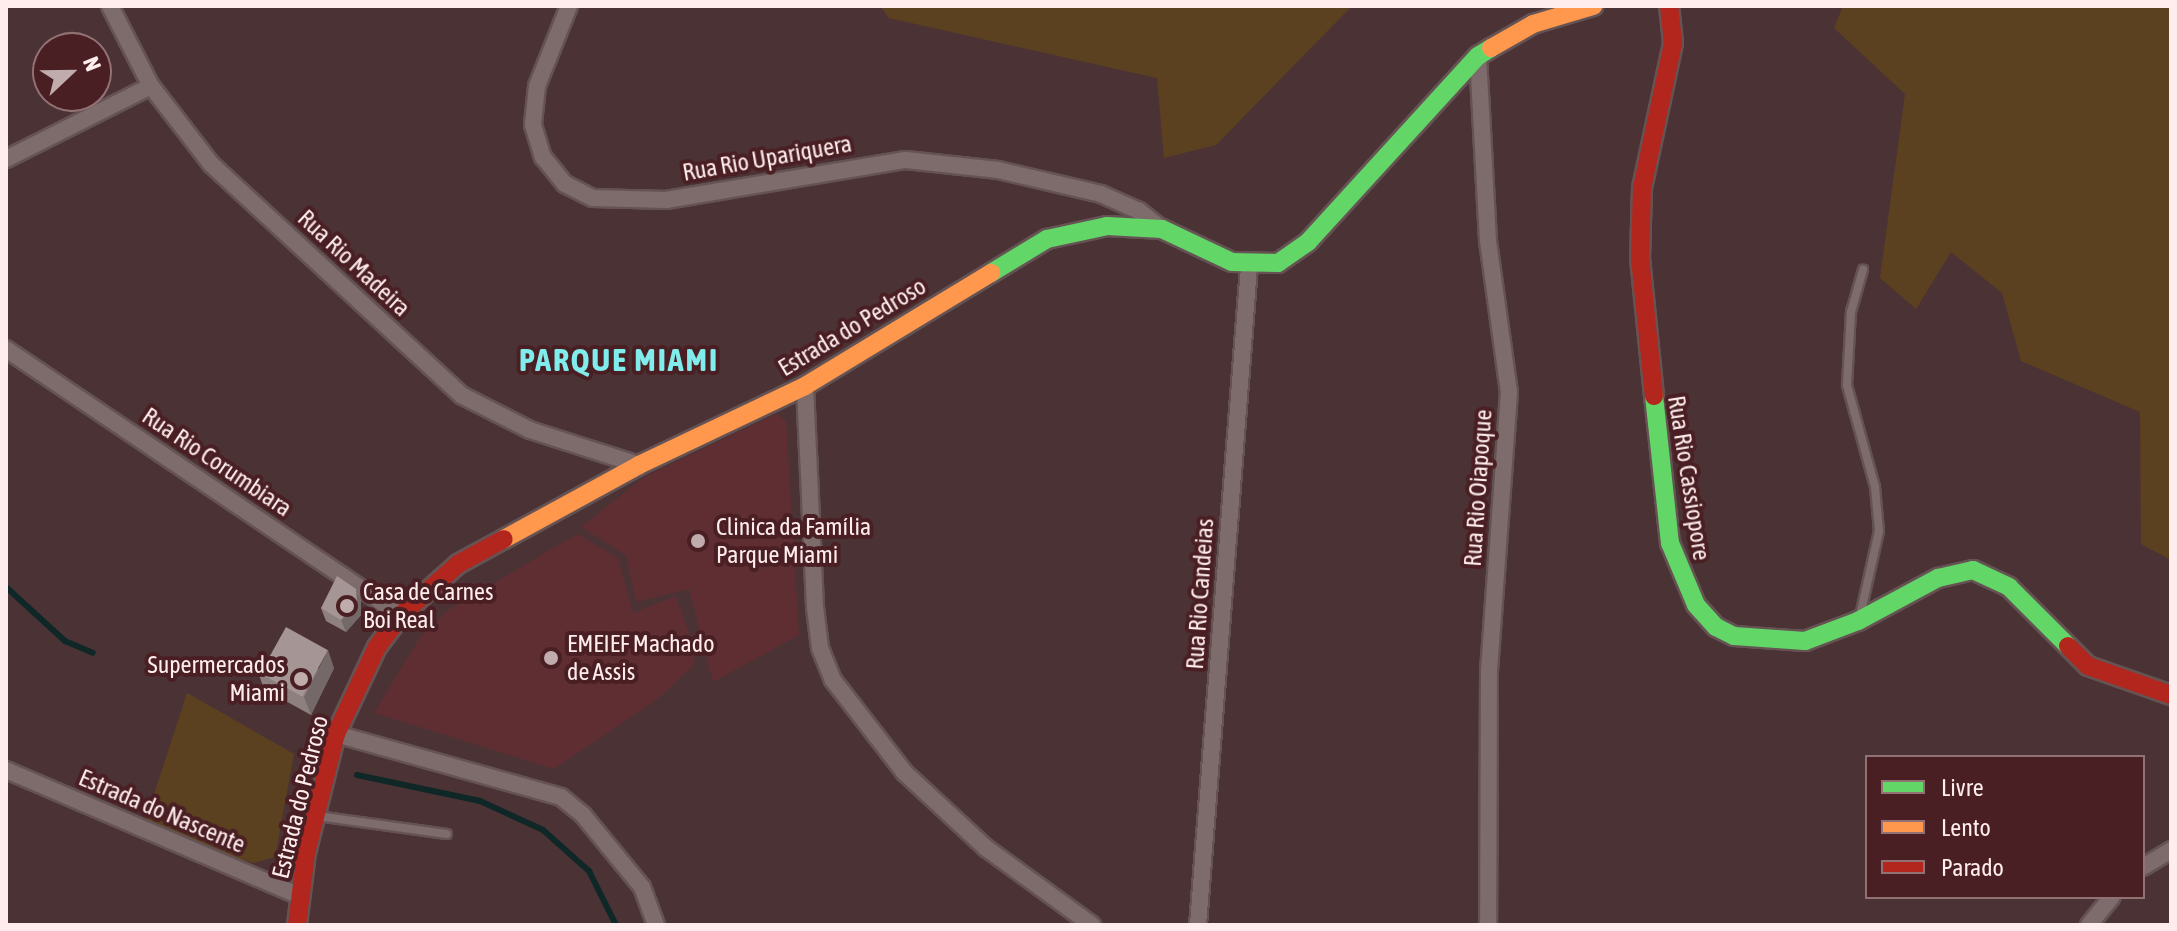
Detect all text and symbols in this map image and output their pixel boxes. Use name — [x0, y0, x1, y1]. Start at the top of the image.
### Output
north arrow — [32, 32, 112, 112]
text: N — [78, 53, 107, 75]
street label: Rua Rio Upariquera — [680, 129, 854, 187]
street label: Rua Rio Madeira — [292, 204, 416, 322]
street label: Estrada do Pedroso — [773, 272, 931, 382]
district label: PARQUE MIAMI — [519, 341, 719, 379]
street label: Rua Rio Cassiopore — [1662, 394, 1716, 562]
street label: Rua Rio Corumbiara — [137, 401, 297, 523]
street label: Rua Rio Oiapoque — [1458, 409, 1498, 567]
place label: Clinica da Família Parque Miami — [716, 513, 871, 569]
street label: Rua Rio Candeias — [1180, 518, 1220, 670]
marker: Clinica da Família Parque Miami — [687, 530, 709, 552]
place label: Casa de Carnes Boi Real — [363, 578, 493, 634]
marker: Casa de Carnes Boi Real — [338, 597, 356, 615]
place label: EMEIEF Machado de Assis — [567, 630, 714, 686]
marker: EMEIEF Machado de Assis — [542, 649, 560, 667]
place label: Supermercados Miami — [148, 651, 285, 707]
marker: Supermercados Miami — [292, 670, 310, 688]
street label: Estrada do Pedroso — [266, 713, 334, 881]
legend — [1865, 755, 2145, 899]
street label: Estrada do Nascente — [74, 763, 250, 859]
text: Livre — [1941, 774, 1984, 801]
text: Lento — [1941, 814, 1991, 841]
text: Parado — [1941, 854, 2004, 881]

